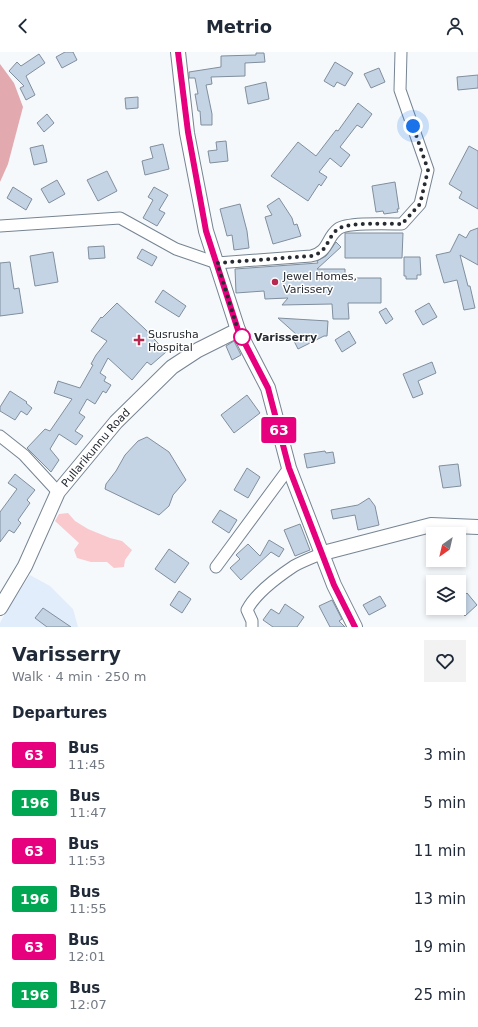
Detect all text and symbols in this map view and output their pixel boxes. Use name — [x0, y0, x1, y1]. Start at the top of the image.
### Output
icon: back — [12, 15, 34, 37]
icon: person — [444, 15, 466, 37]
text: Metrio — [206, 16, 272, 37]
your location — [403, 116, 423, 136]
place label: Jewel Homes, Varissery — [282, 270, 357, 296]
marker: Jewel Homes, Varissery — [270, 277, 280, 287]
place label: Susrusha Hospital — [148, 328, 199, 354]
marker: Varisserry — [233, 328, 251, 346]
place label: Varisserry — [254, 331, 317, 344]
marker: Susrusha Hospital — [133, 334, 145, 346]
street label: Pullarikunnu Road — [59, 406, 133, 490]
line badge: 63 — [261, 417, 297, 443]
text: 63 — [269, 422, 289, 438]
north arrow — [426, 527, 466, 567]
map controls — [426, 527, 466, 615]
button: layers — [426, 575, 466, 615]
button: heart — [424, 640, 466, 682]
text: Varisserry — [12, 643, 121, 665]
text: Walk · 4 min · 250 m — [12, 669, 146, 684]
text: Departures — [12, 704, 107, 722]
text: Bus — [68, 739, 99, 757]
text: 3 min — [423, 746, 466, 764]
text: 63 — [24, 747, 44, 763]
text: 11:45 — [68, 757, 105, 772]
text: Bus — [69, 787, 100, 805]
text: 5 min — [423, 794, 466, 812]
text: 196 — [20, 795, 49, 811]
text: 11:47 — [69, 805, 107, 820]
text: Bus — [68, 835, 99, 853]
text: 11 min — [414, 842, 466, 860]
text: 63 — [24, 843, 44, 859]
text: 11:53 — [68, 853, 105, 868]
text: Bus — [69, 883, 100, 901]
text: 13 min — [414, 890, 466, 908]
text: 196 — [20, 891, 49, 907]
text: 11:55 — [69, 901, 107, 916]
text: Bus — [68, 931, 99, 949]
text: 19 min — [414, 938, 466, 956]
text: 63 — [24, 939, 44, 955]
text: 12:01 — [68, 949, 105, 964]
text: Bus — [69, 979, 100, 997]
text: 25 min — [414, 986, 466, 1004]
text: 196 — [20, 987, 49, 1003]
text: 12:07 — [69, 997, 107, 1012]

